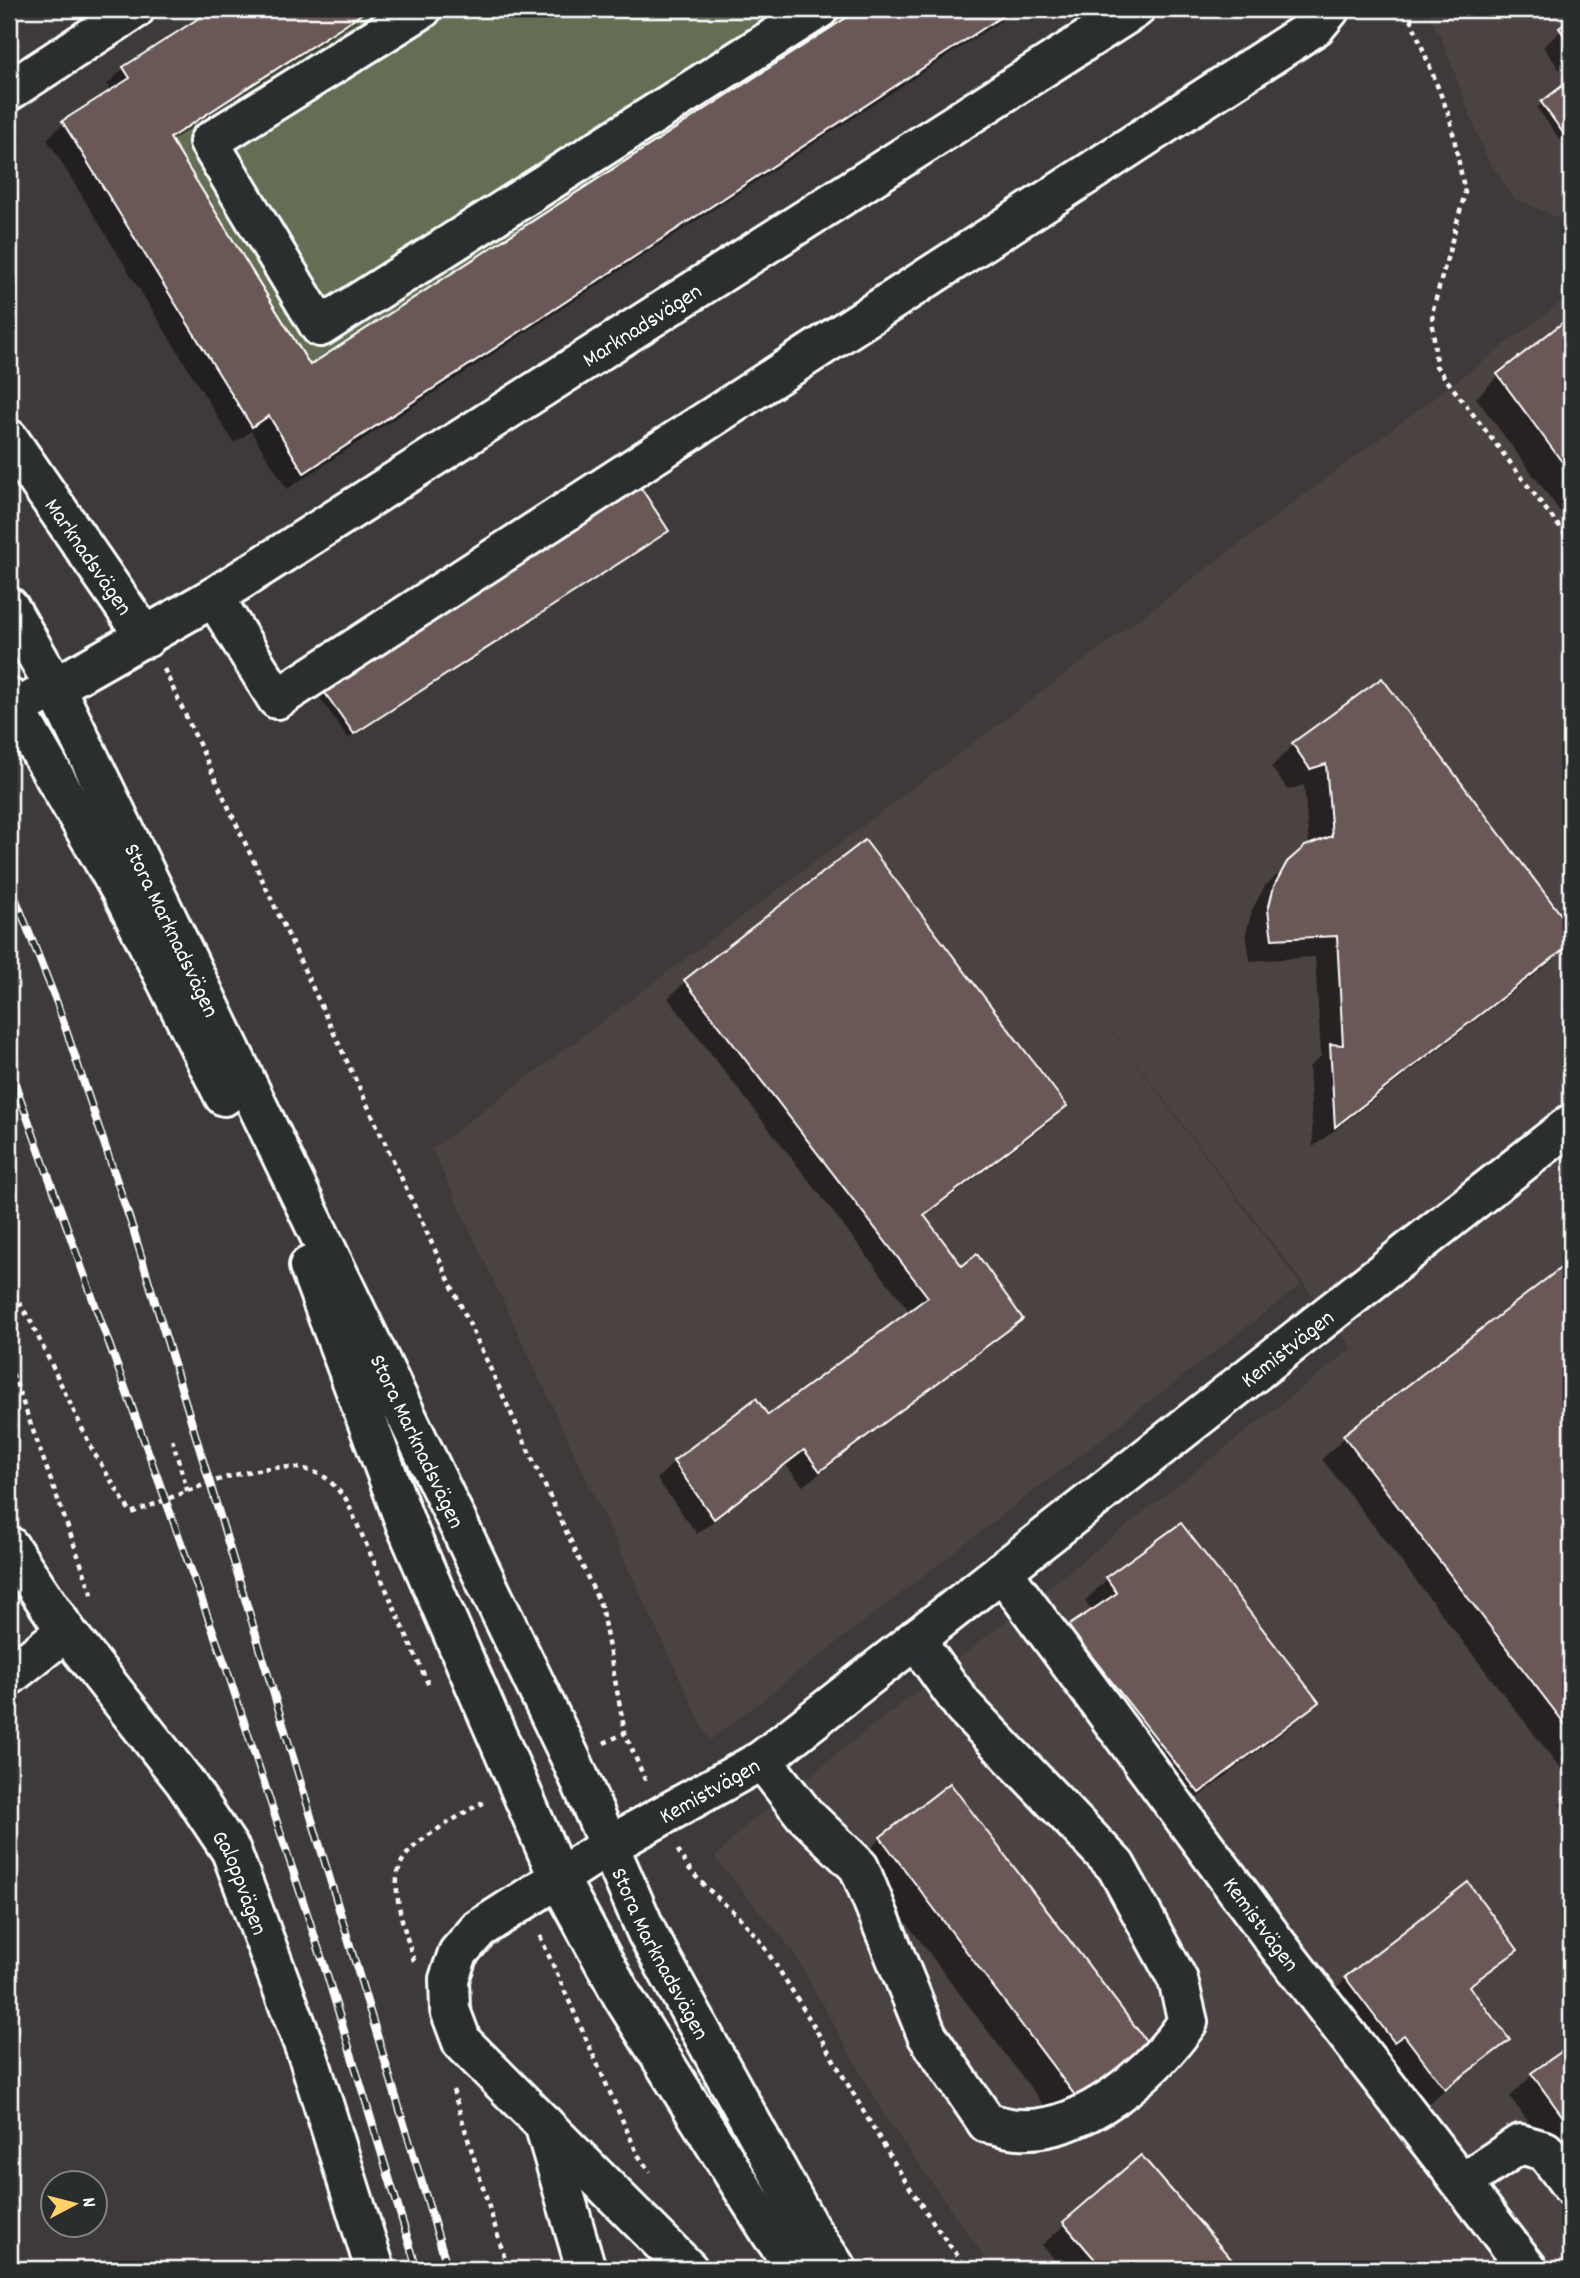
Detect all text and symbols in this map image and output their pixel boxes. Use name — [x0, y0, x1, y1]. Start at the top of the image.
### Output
street label: Marknadsvägen — [577, 277, 710, 378]
street label: Marknadsvägen — [34, 493, 139, 623]
street label: Stora Marknadsvägen — [113, 839, 226, 1024]
street label: Kemistvägen — [1235, 1303, 1343, 1398]
street label: Stora Marknadsvägen — [359, 1350, 471, 1535]
street label: Kemistvägen — [654, 1751, 767, 1834]
street label: Galoppvägen — [202, 1825, 274, 1941]
street label: Stora Marknadsvägen — [600, 1863, 716, 2047]
street label: Kemistvägen — [1213, 1871, 1306, 1980]
north arrow — [38, 2170, 108, 2240]
text: N — [73, 2196, 101, 2209]

